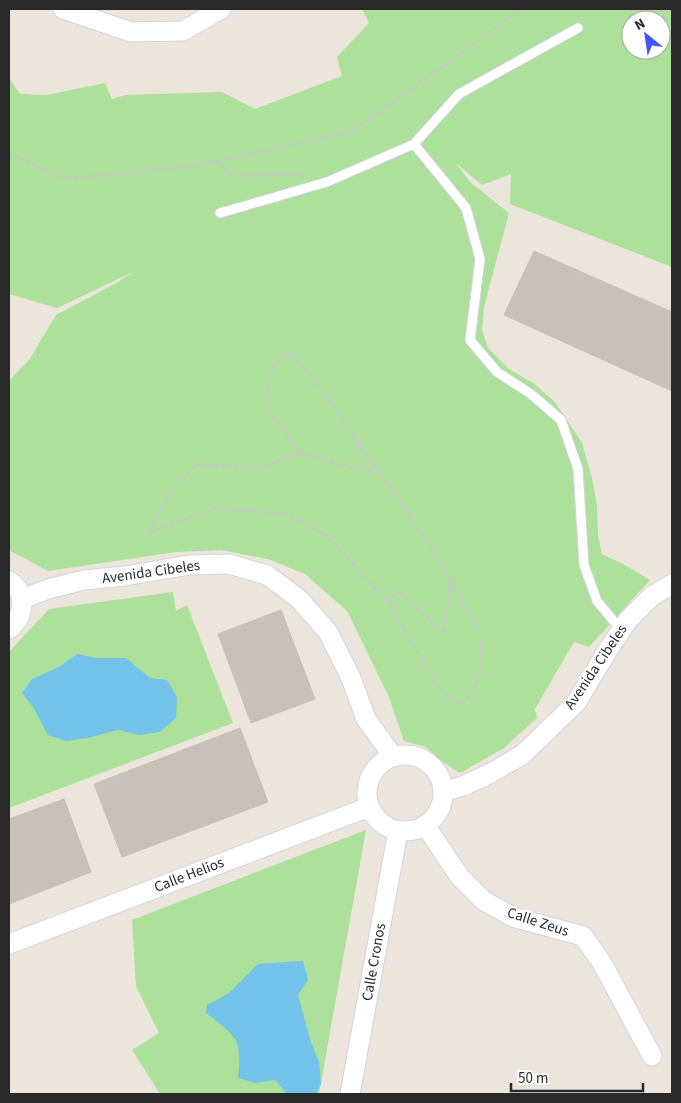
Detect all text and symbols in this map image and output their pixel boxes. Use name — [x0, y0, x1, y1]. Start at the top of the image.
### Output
north arrow — [621, 10, 671, 60]
text: N — [631, 14, 649, 36]
street label: Avenida Cibeles — [101, 555, 201, 589]
street label: Avenida Cibeles — [560, 620, 632, 714]
street label: Calle Helios — [151, 852, 227, 898]
street label: Calle Zeus — [504, 902, 572, 942]
street label: Calle Cronos — [357, 921, 391, 1003]
scale bar — [511, 1060, 644, 1092]
text: 50 m — [518, 1068, 548, 1089]

